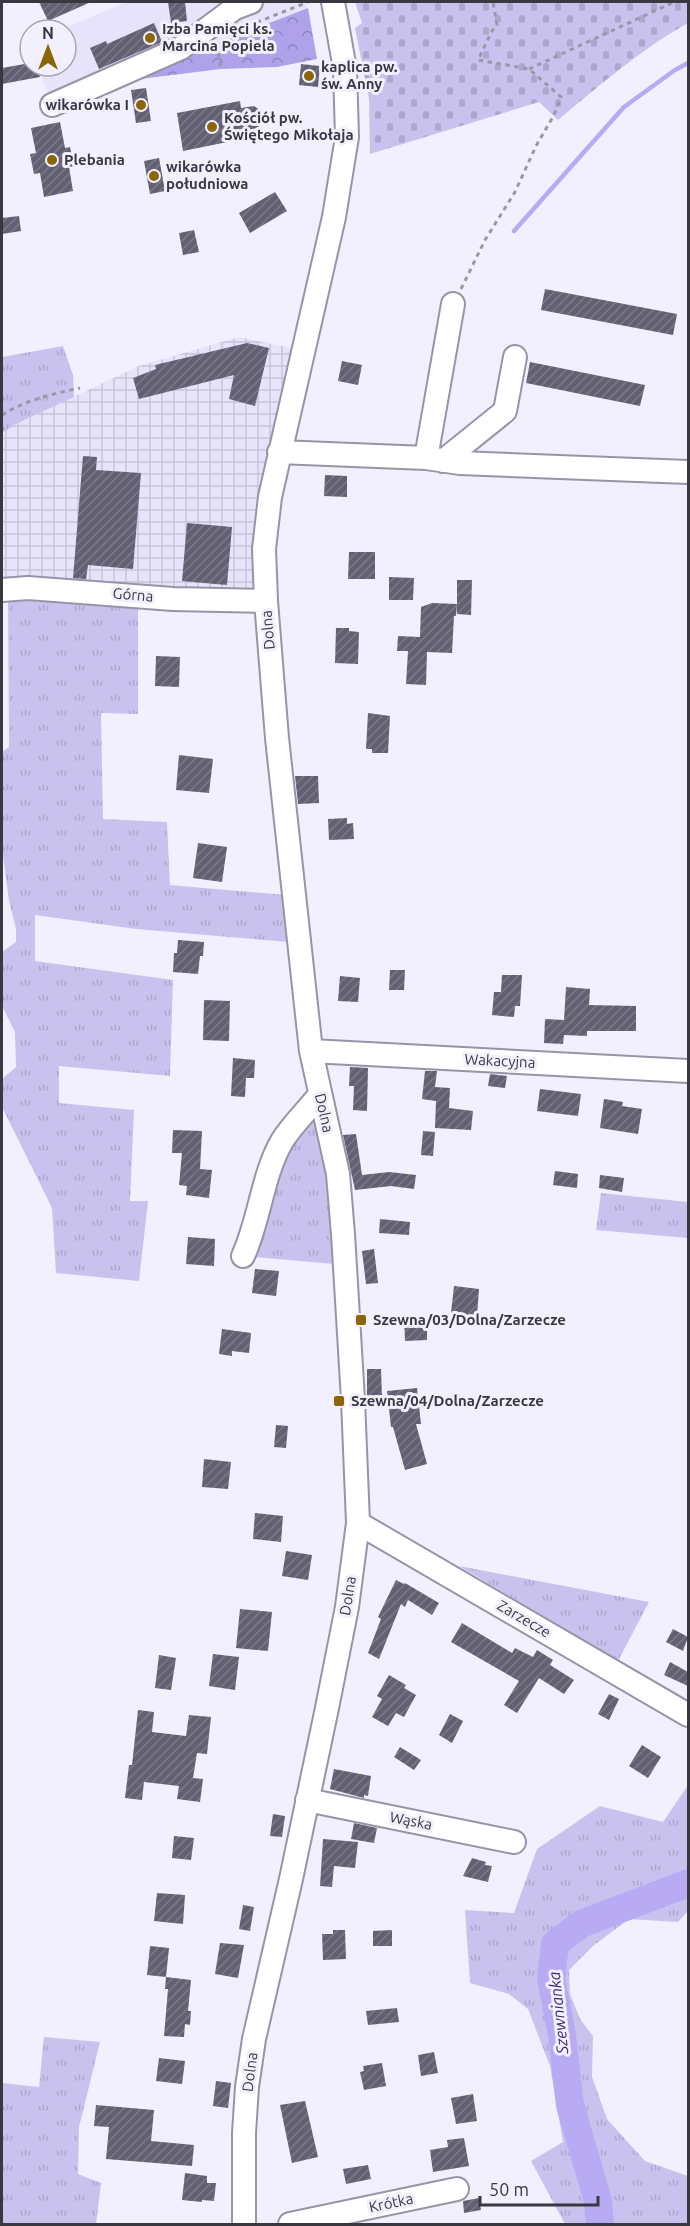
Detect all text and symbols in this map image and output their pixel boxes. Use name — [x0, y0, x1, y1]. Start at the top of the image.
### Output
north arrow — [18, 18, 78, 78]
place label: Izba Pamięci ks. Marcina Popiela — [162, 20, 275, 54]
text: N — [42, 24, 54, 42]
marker: Izba Pamięci ks. Marcina Popiela — [143, 31, 157, 45]
place label: kaplica pw. św. Anny — [321, 58, 398, 92]
marker: kaplica pw. św. Anny — [302, 69, 316, 83]
place label: wikarówka I — [45, 96, 129, 113]
marker: wikarówka I — [134, 98, 148, 112]
place label: Kościół pw. Świętego Mikołaja — [224, 109, 354, 144]
marker: Kościół pw. Świętego Mikołaja — [205, 120, 219, 134]
place label: Plebania — [64, 151, 125, 168]
marker: Plebania — [45, 153, 59, 167]
place label: wikarówka południowa — [166, 158, 248, 192]
marker: wikarówka południowa — [147, 169, 161, 183]
street label: Górna — [112, 584, 154, 605]
street label: Dolna — [257, 610, 278, 650]
street label: Wakacyjna — [464, 1050, 536, 1071]
street label: Dolna — [312, 1092, 337, 1134]
place label: Szewna/03/Dolna/Zarzecze — [373, 1311, 566, 1328]
marker: Szewna/03/Dolna/Zarzecze — [354, 1313, 368, 1327]
place label: Szewna/04/Dolna/Zarzecze — [351, 1392, 544, 1409]
marker: Szewna/04/Dolna/Zarzecze — [332, 1394, 346, 1408]
street label: Dolna — [336, 1575, 359, 1617]
street label: Zarzecze — [494, 1596, 554, 1641]
street label: Wąska — [388, 1808, 434, 1833]
water label: Szewnianka — [545, 1971, 571, 2056]
street label: Dolna — [239, 2051, 260, 2093]
scale bar — [480, 2169, 598, 2207]
text: 50 m — [489, 2179, 529, 2199]
street label: Krótka — [367, 2190, 415, 2215]

